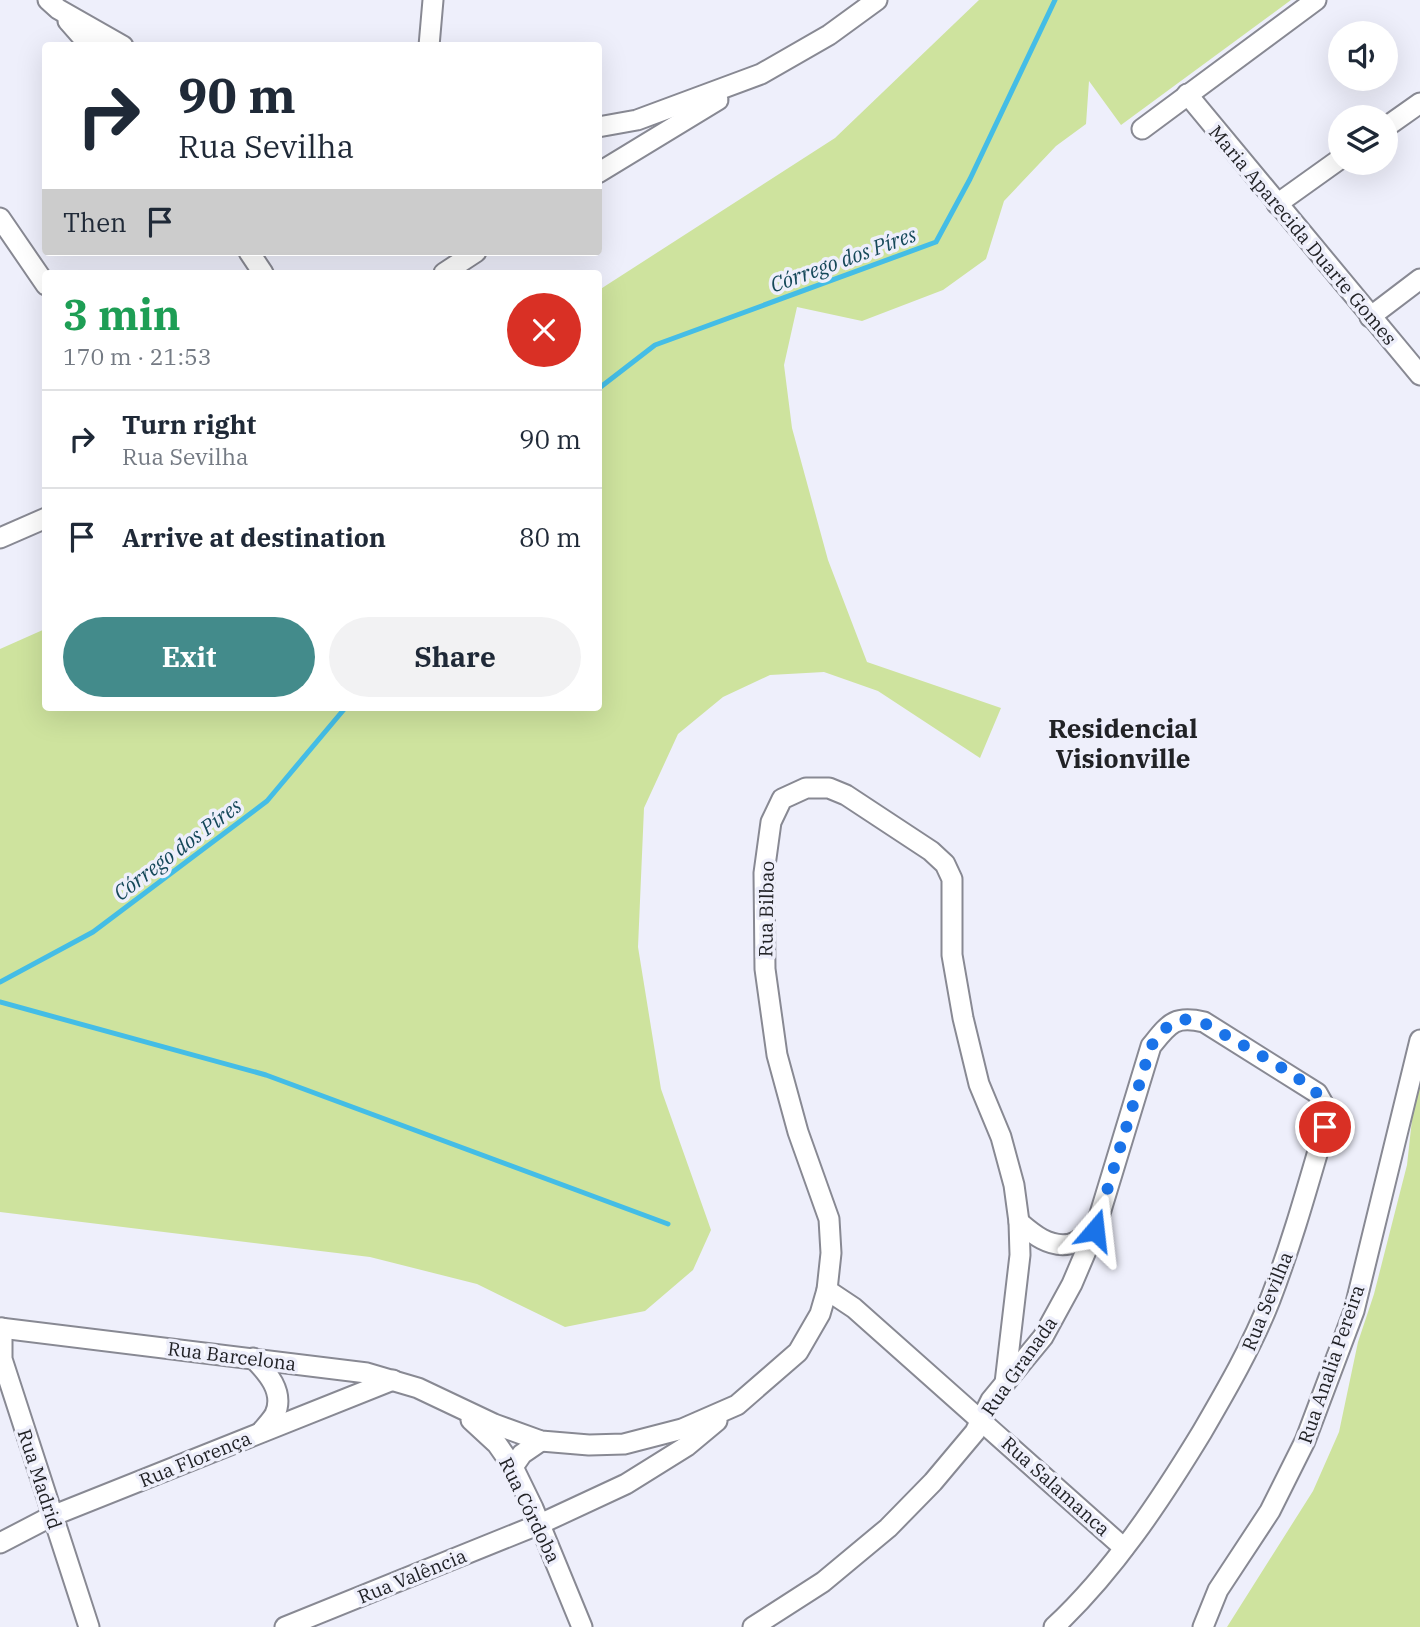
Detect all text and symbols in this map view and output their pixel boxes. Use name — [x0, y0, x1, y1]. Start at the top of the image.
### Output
map controls — [1328, 21, 1398, 175]
button: sound — [1328, 21, 1398, 91]
text: 90 m — [178, 63, 296, 126]
icon: right — [63, 70, 154, 161]
button: layers — [1328, 105, 1398, 175]
street label: Maria Aparecida Duarte Gomes — [1204, 120, 1402, 350]
text: Rua Sevilha — [178, 125, 354, 167]
icon: arrive — [141, 203, 179, 241]
text: Then — [63, 205, 127, 239]
water label: Córrego dos Píres — [766, 220, 920, 298]
text: 3 min — [63, 287, 181, 342]
button: close — [507, 293, 581, 367]
text: 170 m · 21:53 — [63, 341, 212, 371]
text: Turn right — [122, 407, 256, 441]
icon: right — [63, 420, 101, 458]
text: 90 m — [519, 422, 581, 456]
text: Rua Sevilha — [122, 441, 249, 471]
icon: arrive — [63, 518, 101, 556]
text: Arrive at destination — [122, 520, 386, 554]
text: 80 m — [519, 520, 581, 554]
button: Exit — [63, 617, 315, 697]
button: Share — [329, 617, 581, 697]
district label: Residencial Visionville — [1048, 711, 1198, 775]
water label: Córrego dos Píres — [107, 791, 247, 906]
street label: Rua Bilbao — [753, 861, 779, 957]
pin — [1295, 1097, 1355, 1157]
icon: arrive — [1306, 1108, 1344, 1146]
position arrow — [1058, 1193, 1132, 1267]
street label: Rua Sevilha — [1236, 1248, 1298, 1354]
street label: Rua Analia Pereira — [1293, 1281, 1369, 1447]
street label: Rua Granada — [976, 1312, 1062, 1420]
street label: Rua Barcelona — [166, 1336, 298, 1376]
street label: Rua Madrid — [13, 1426, 67, 1532]
street label: Rua Florença — [136, 1426, 254, 1492]
street label: Rua Salamanca — [997, 1431, 1115, 1541]
street label: Rua Córdoba — [494, 1453, 566, 1567]
street label: Rua Valência — [354, 1543, 470, 1609]

